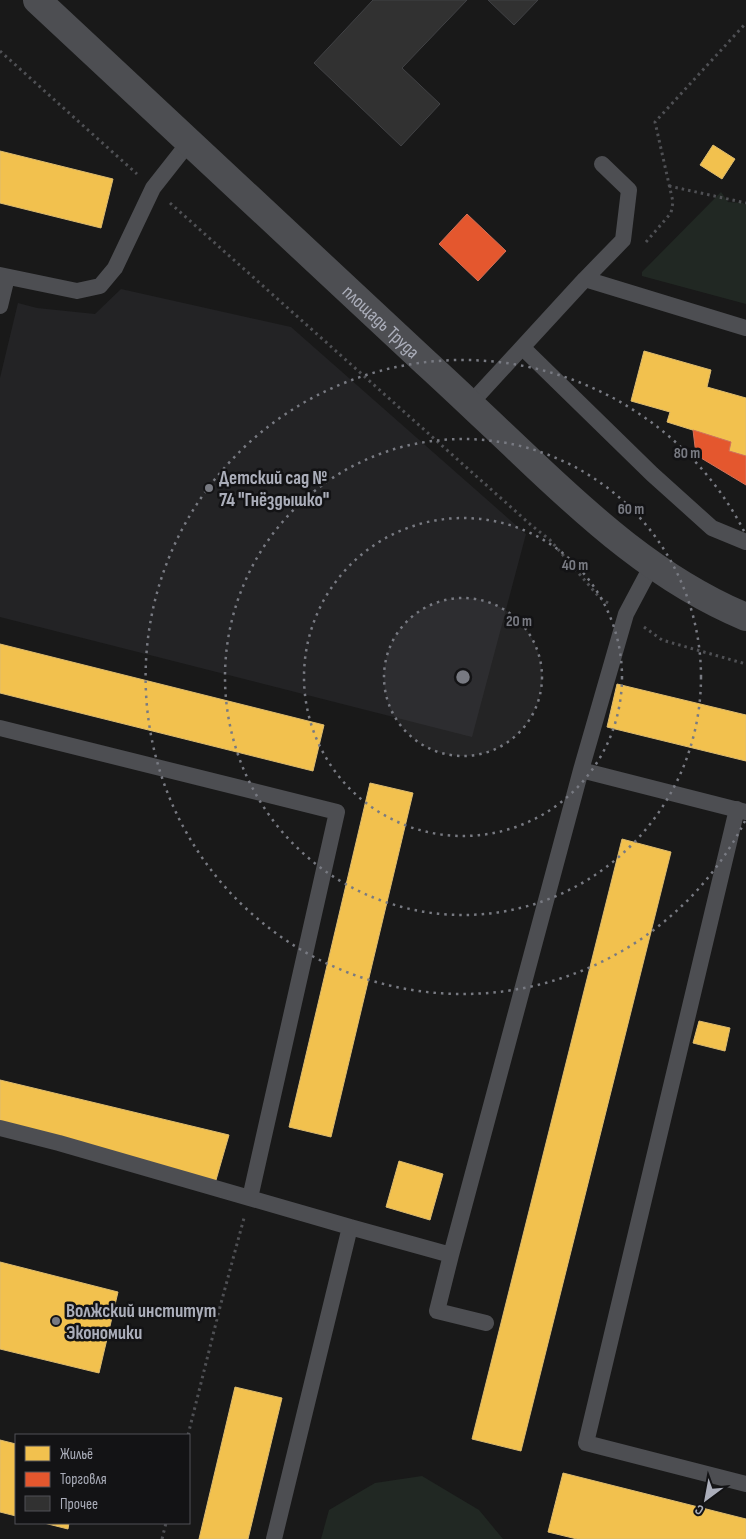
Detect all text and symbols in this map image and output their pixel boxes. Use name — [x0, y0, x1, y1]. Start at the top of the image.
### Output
street label: площадь Труда — [337, 281, 424, 364]
text: 80 m — [674, 444, 700, 463]
place label: Детский сад № 74 "Гнёздышко" — [219, 467, 329, 512]
marker: Детский сад № 74 "Гнёздышко" — [203, 482, 215, 494]
text: 60 m — [618, 500, 644, 519]
text: 40 m — [562, 556, 588, 575]
text: 20 m — [506, 612, 532, 631]
centre of rings — [454, 668, 472, 686]
place label: Волжский институт Экономики — [66, 1300, 216, 1345]
marker: Волжский институт Экономики — [50, 1315, 62, 1327]
legend — [15, 1434, 190, 1524]
text: Жильё — [60, 1445, 93, 1464]
text: Торговля — [60, 1470, 107, 1489]
north arrow — [681, 1474, 731, 1524]
text: Прочее — [60, 1495, 98, 1514]
text: С — [692, 1500, 707, 1519]

